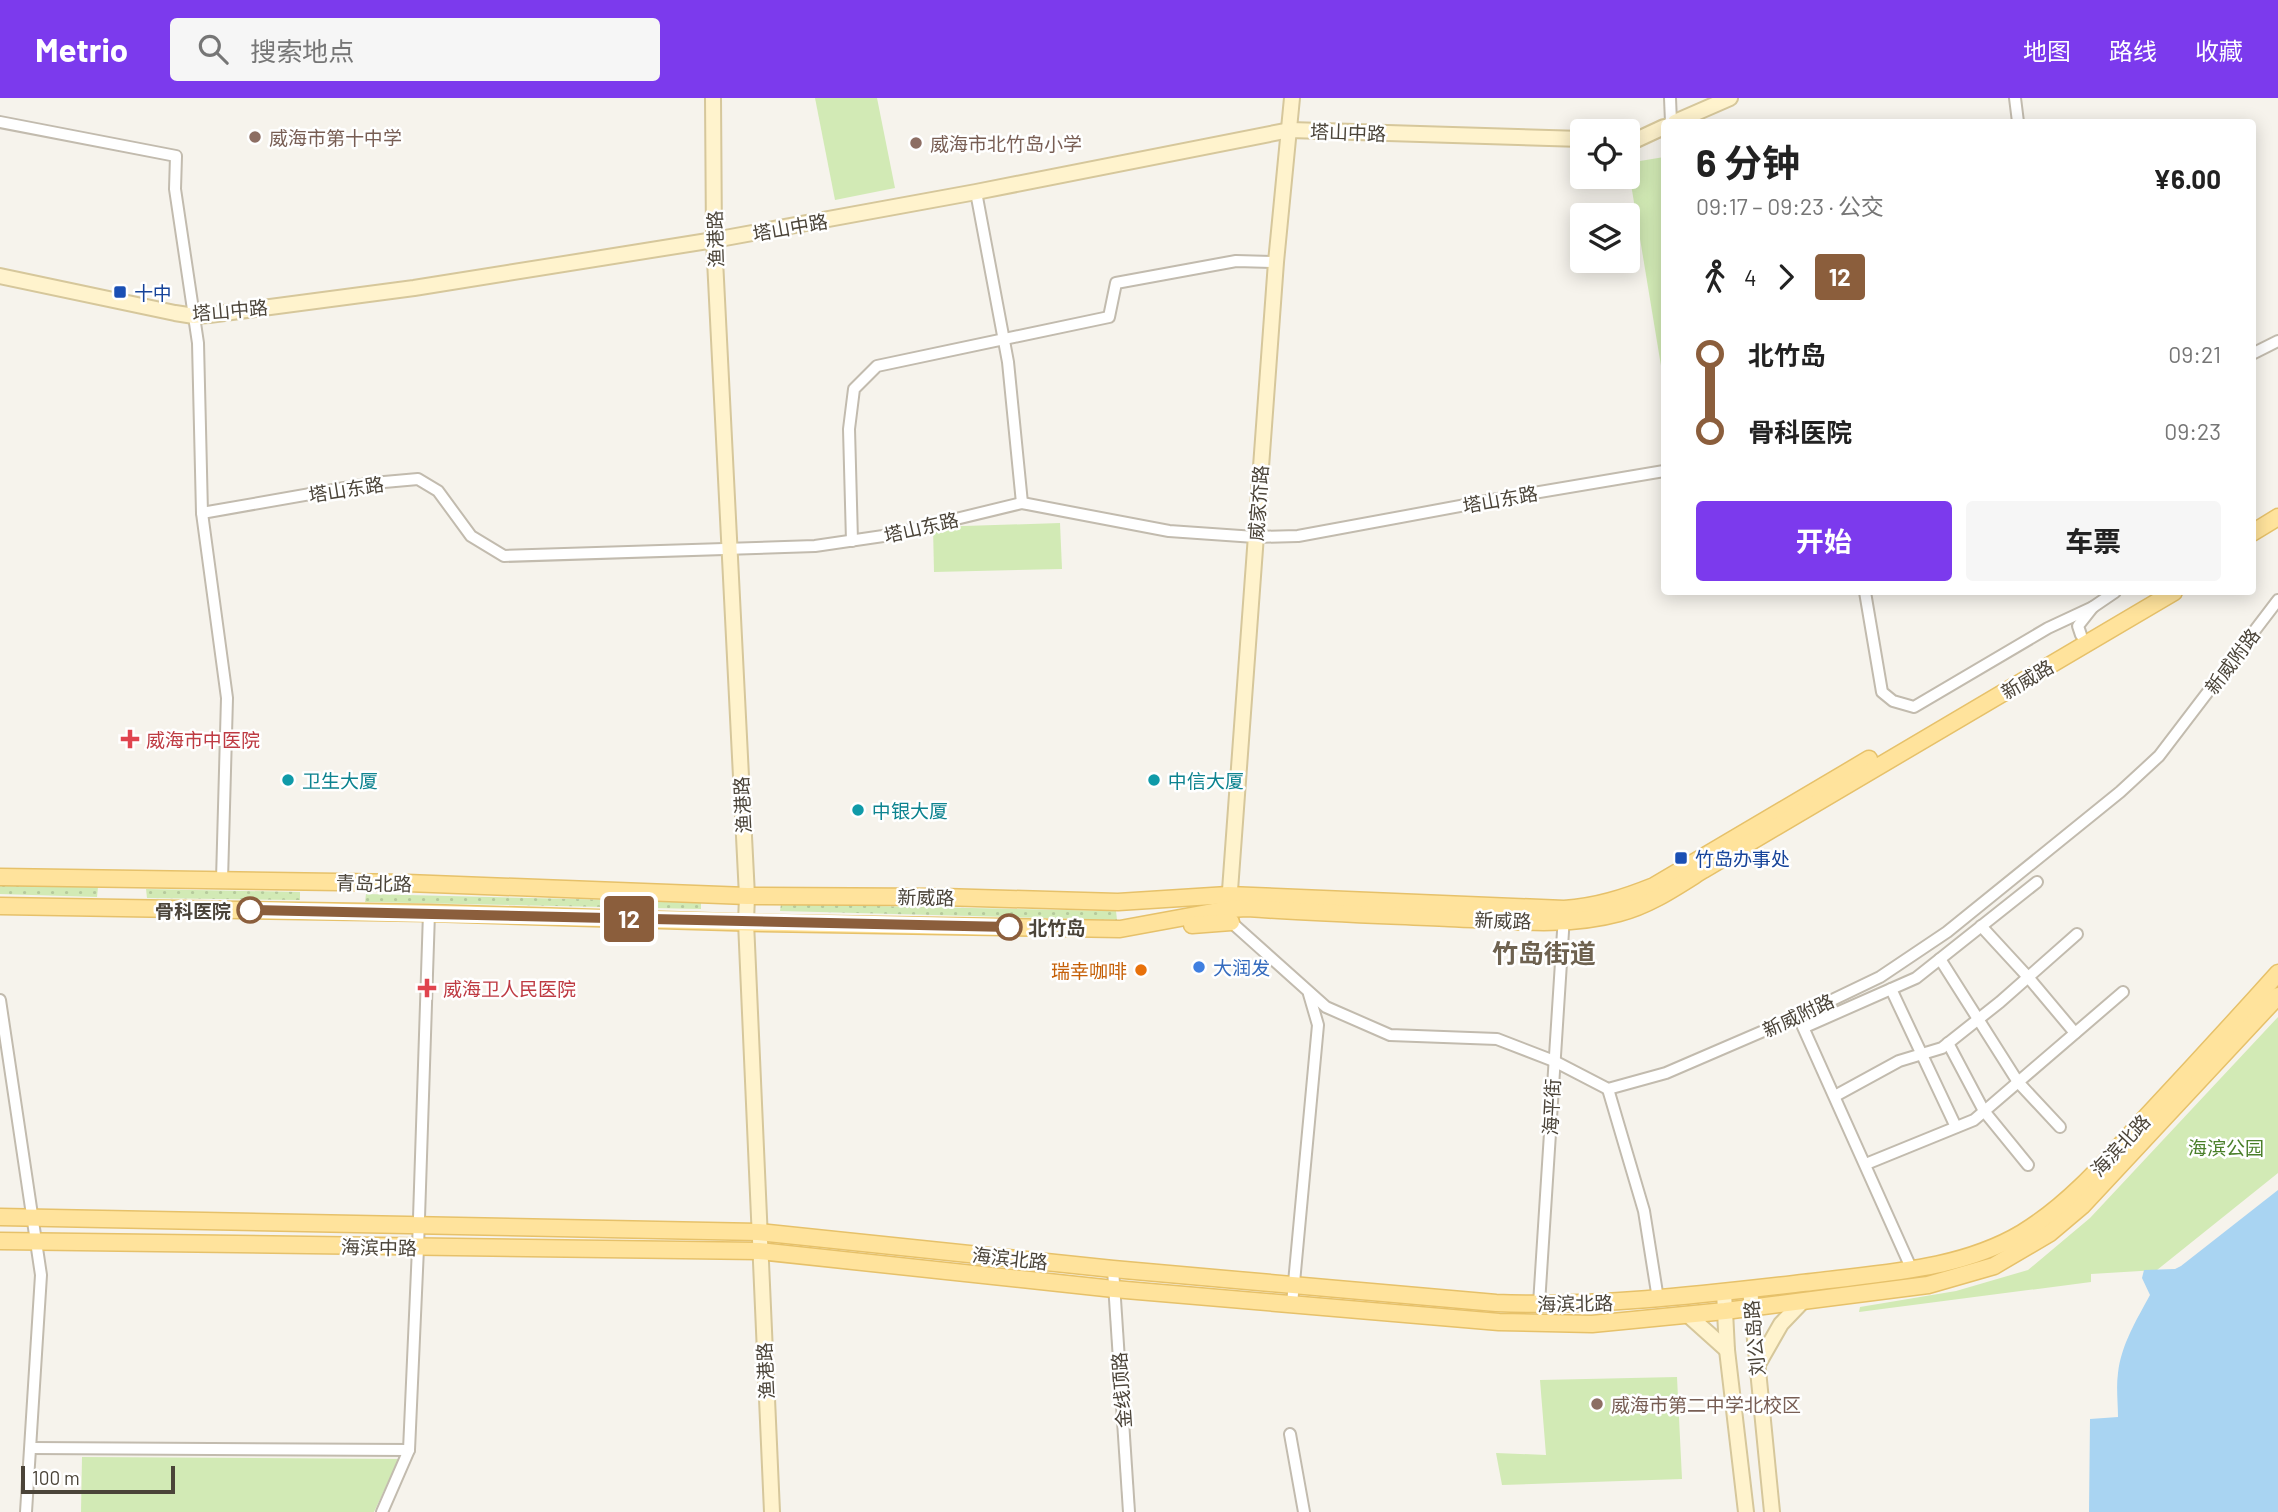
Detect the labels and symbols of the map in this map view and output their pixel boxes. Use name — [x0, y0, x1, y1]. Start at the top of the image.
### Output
street label: 塔山中路 — [1310, 119, 1386, 145]
place label: 威海市第十中学 — [269, 126, 402, 149]
marker: 威海市第十中学 — [247, 129, 263, 145]
place label: 威海市北竹岛小学 — [930, 132, 1082, 155]
marker: 威海市北竹岛小学 — [908, 135, 924, 151]
street label: 塔山中路 — [751, 209, 829, 245]
street label: 渔港路 — [703, 210, 727, 268]
place label: 十中 — [134, 281, 172, 304]
marker: 十中 — [112, 284, 128, 300]
street label: 塔山中路 — [191, 295, 269, 325]
street label: 威家夼路 — [1244, 464, 1272, 542]
street label: 塔山东路 — [307, 472, 385, 506]
street label: 塔山东路 — [1461, 481, 1539, 517]
street label: 塔山东路 — [881, 507, 961, 547]
street label: 新威附路 — [2200, 624, 2264, 698]
street label: 新威路 — [1997, 654, 2057, 704]
place label: 威海市中医院 — [146, 728, 260, 751]
marker: 威海市中医院 — [120, 729, 140, 749]
place label: 卫生大厦 — [302, 769, 378, 792]
place label: 中信大厦 — [1168, 769, 1244, 792]
marker: 卫生大厦 — [280, 772, 296, 788]
marker: 中信大厦 — [1146, 772, 1162, 788]
street label: 渔港路 — [729, 776, 755, 834]
place label: 中银大厦 — [872, 799, 948, 822]
marker: 中银大厦 — [850, 802, 866, 818]
place label: 竹岛办事处 — [1695, 847, 1790, 870]
marker: 竹岛办事处 — [1673, 850, 1689, 866]
street label: 青岛北路 — [336, 871, 412, 895]
street label: 新威路 — [897, 885, 955, 909]
line badge: 12 — [598, 896, 660, 942]
marker: 骨科医院 — [237, 897, 263, 923]
place label: 骨科医院 — [155, 899, 231, 922]
street label: 新威路 — [1474, 908, 1532, 932]
marker: 北竹岛 — [996, 914, 1022, 940]
place label: 北竹岛 — [1028, 916, 1085, 939]
district label: 竹岛街道 — [1492, 937, 1596, 968]
place label: 大润发 — [1213, 956, 1270, 979]
place label: 瑞幸咖啡 — [1051, 959, 1127, 982]
marker: 大润发 — [1191, 959, 1207, 975]
marker: 瑞幸咖啡 — [1133, 962, 1149, 978]
place label: 威海卫人民医院 — [443, 977, 576, 1000]
marker: 威海卫人民医院 — [417, 978, 437, 998]
street label: 新威附路 — [1759, 989, 1837, 1041]
street label: 海平街 — [1538, 1078, 1564, 1136]
street label: 海滨北路 — [2086, 1109, 2154, 1181]
park label: 海滨公园 — [2188, 1136, 2264, 1159]
street label: 海滨中路 — [341, 1235, 417, 1259]
street label: 海滨北路 — [971, 1243, 1049, 1273]
street label: 海滨北路 — [1537, 1291, 1613, 1315]
street label: 刘公岛路 — [1739, 1299, 1769, 1377]
street label: 渔港路 — [752, 1342, 778, 1400]
street label: 金线顶路 — [1107, 1351, 1135, 1429]
place label: 威海市第二中学北校区 — [1611, 1393, 1801, 1416]
marker: 威海市第二中学北校区 — [1589, 1396, 1605, 1412]
scale bar — [21, 1463, 175, 1495]

